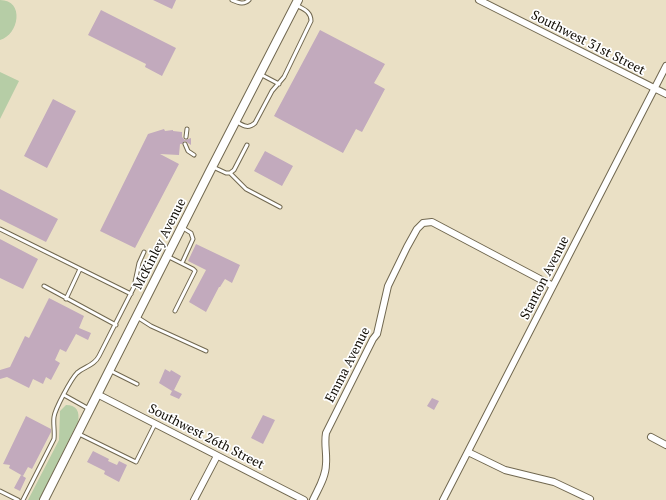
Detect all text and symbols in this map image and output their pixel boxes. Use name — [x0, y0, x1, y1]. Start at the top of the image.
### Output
street label: Southwest 31st Street — [528, 8, 648, 78]
street label: McKinley Avenue — [130, 196, 190, 292]
street label: Stanton Avenue — [517, 234, 573, 322]
street label: Emma Avenue — [322, 325, 374, 405]
street label: Southwest 26th Street — [146, 401, 266, 473]

